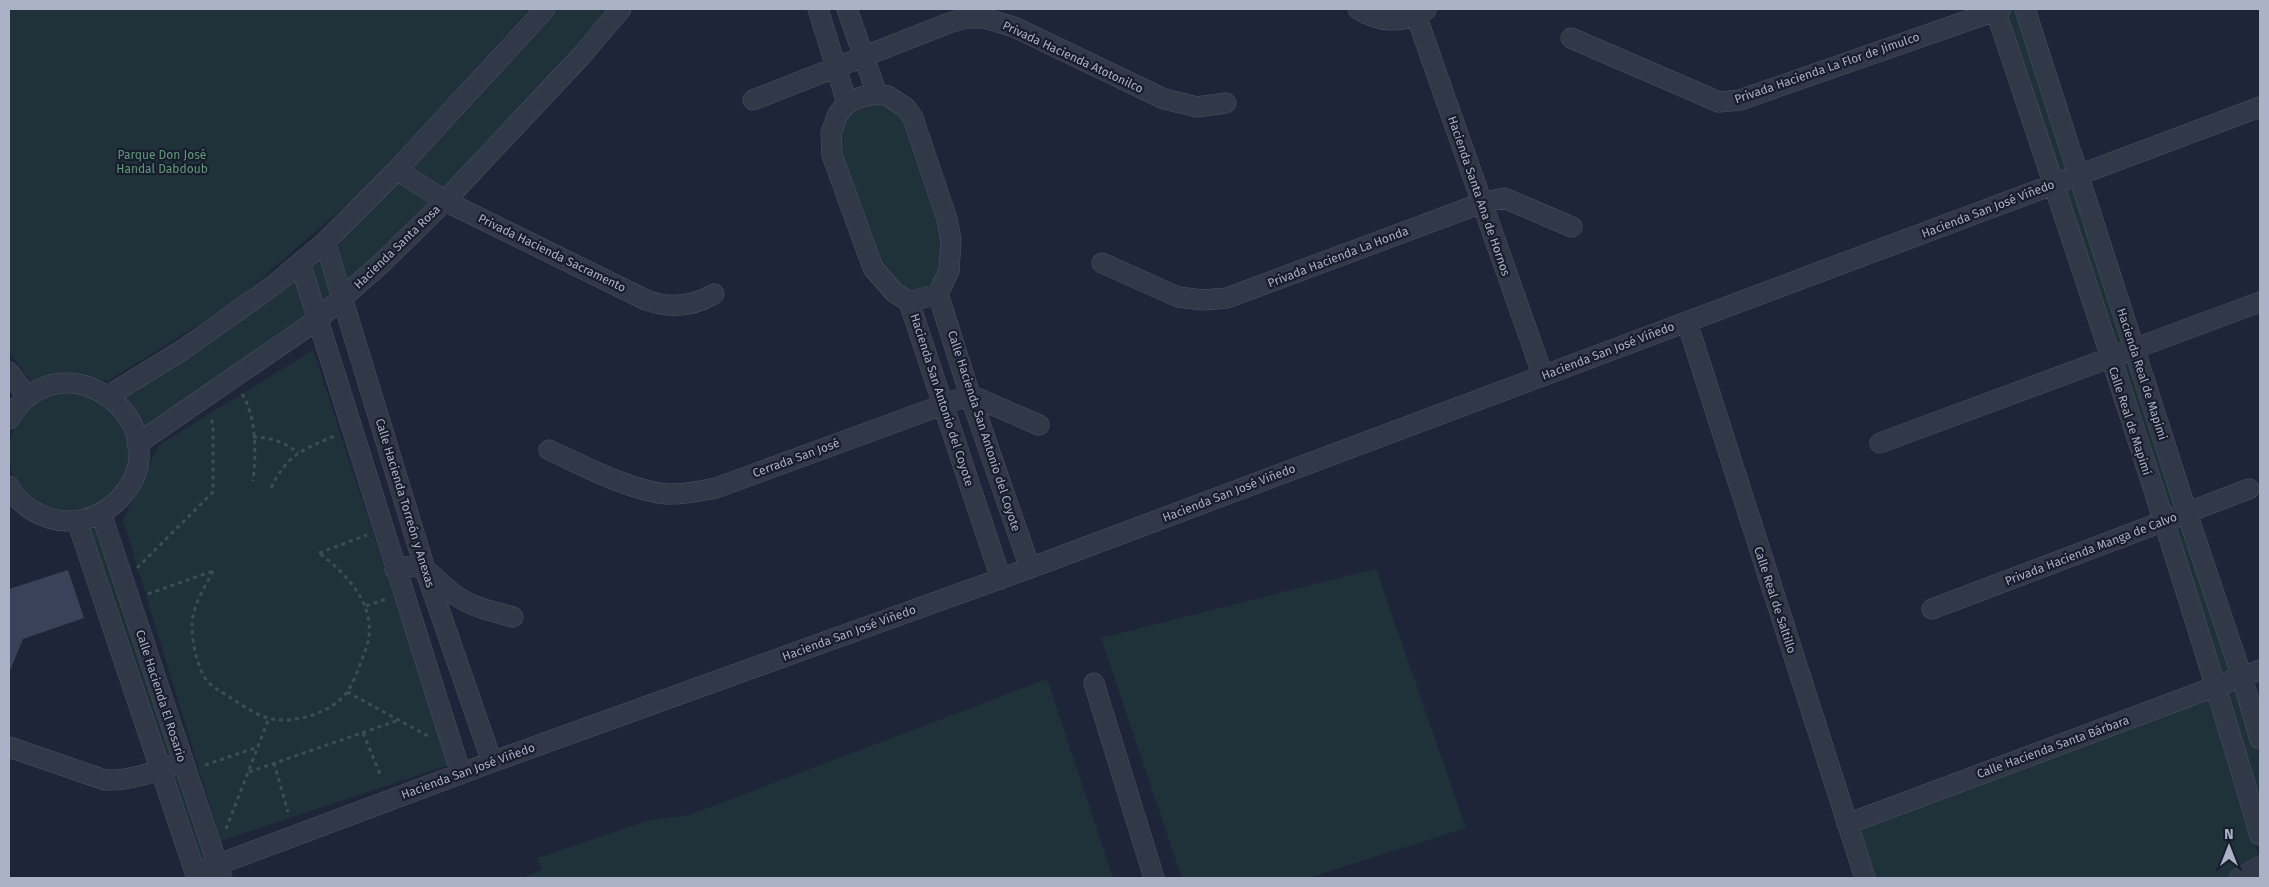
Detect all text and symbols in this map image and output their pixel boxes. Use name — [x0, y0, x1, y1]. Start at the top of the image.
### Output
street label: Privada Hacienda Atotonilco — [1000, 18, 1146, 96]
street label: Privada Hacienda La Flor de Jimulco — [1733, 30, 1921, 106]
street label: Hacienda Santa Ana de Hornos — [1445, 114, 1513, 278]
park label: Parque Don José Handal Dabdoub — [116, 148, 208, 176]
street label: Hacienda San José Viñedo — [1920, 177, 2056, 241]
street label: Hacienda Santa Rosa — [351, 202, 443, 292]
street label: Privada Hacienda Sacramento — [476, 211, 628, 295]
street label: Privada Hacienda La Honda — [1266, 224, 1410, 290]
street label: Hacienda Real de Mapimi — [2114, 306, 2170, 442]
street label: Hacienda San Antonio del Coyote — [907, 312, 977, 488]
street label: Hacienda San José Viñedo — [1540, 319, 1676, 383]
street label: Calle Hacienda San Antonio del Coyote — [945, 329, 1023, 533]
street label: Calle Real de Mapimí — [2106, 365, 2154, 478]
street label: Calle Hacienda Torreón y Anexas — [373, 417, 438, 590]
street label: Cerrada San José — [751, 436, 841, 480]
street label: Hacienda San José Viñedo — [1161, 461, 1297, 525]
street label: Privada Hacienda Manga de Calvo — [2003, 510, 2179, 588]
street label: Calle Real de Saltillo — [1751, 545, 1799, 655]
street label: Hacienda San José Viñedo — [780, 602, 918, 664]
street label: Calle Hacienda El Rosario — [133, 628, 189, 764]
street label: Calle Hacienda Santa Bárbara — [1975, 713, 2131, 781]
street label: Hacienda San José Viñedo — [399, 740, 537, 802]
north arrow — [2204, 822, 2254, 872]
text: N — [2224, 826, 2234, 843]

